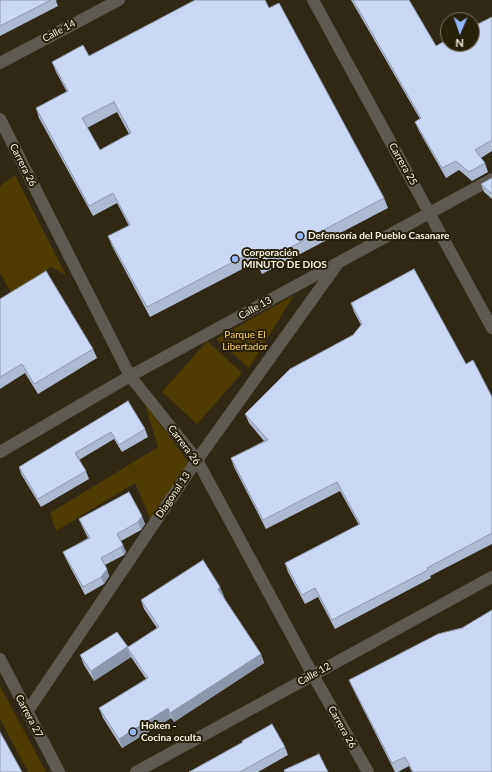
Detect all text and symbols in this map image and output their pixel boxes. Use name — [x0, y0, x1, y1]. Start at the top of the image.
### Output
north arrow — [440, 12, 480, 52]
street label: Calle 14 — [40, 17, 78, 45]
text: N — [455, 37, 464, 50]
street label: Carrera 26 — [7, 141, 39, 189]
street label: Carrera 25 — [386, 141, 420, 187]
place label: Defensoría del Pueblo Casanare — [308, 230, 449, 242]
marker: Defensoría del Pueblo Casanare — [295, 231, 305, 241]
place label: Corporación MINUTO DE DIOS — [243, 247, 327, 270]
marker: Corporación MINUTO DE DIOS — [230, 254, 240, 264]
street label: Calle 13 — [236, 294, 274, 322]
park label: Parque El Libertador — [222, 329, 268, 352]
street label: Carrera 26 — [165, 423, 203, 467]
street label: Diagonal 13 — [153, 470, 193, 520]
street label: Calle 12 — [295, 660, 333, 688]
street label: Carrera 27 — [13, 693, 45, 739]
street label: Carrera 26 — [325, 704, 359, 750]
place label: Hoken - Cocina oculta — [141, 720, 201, 744]
marker: Hoken - Cocina oculta — [128, 727, 138, 737]

